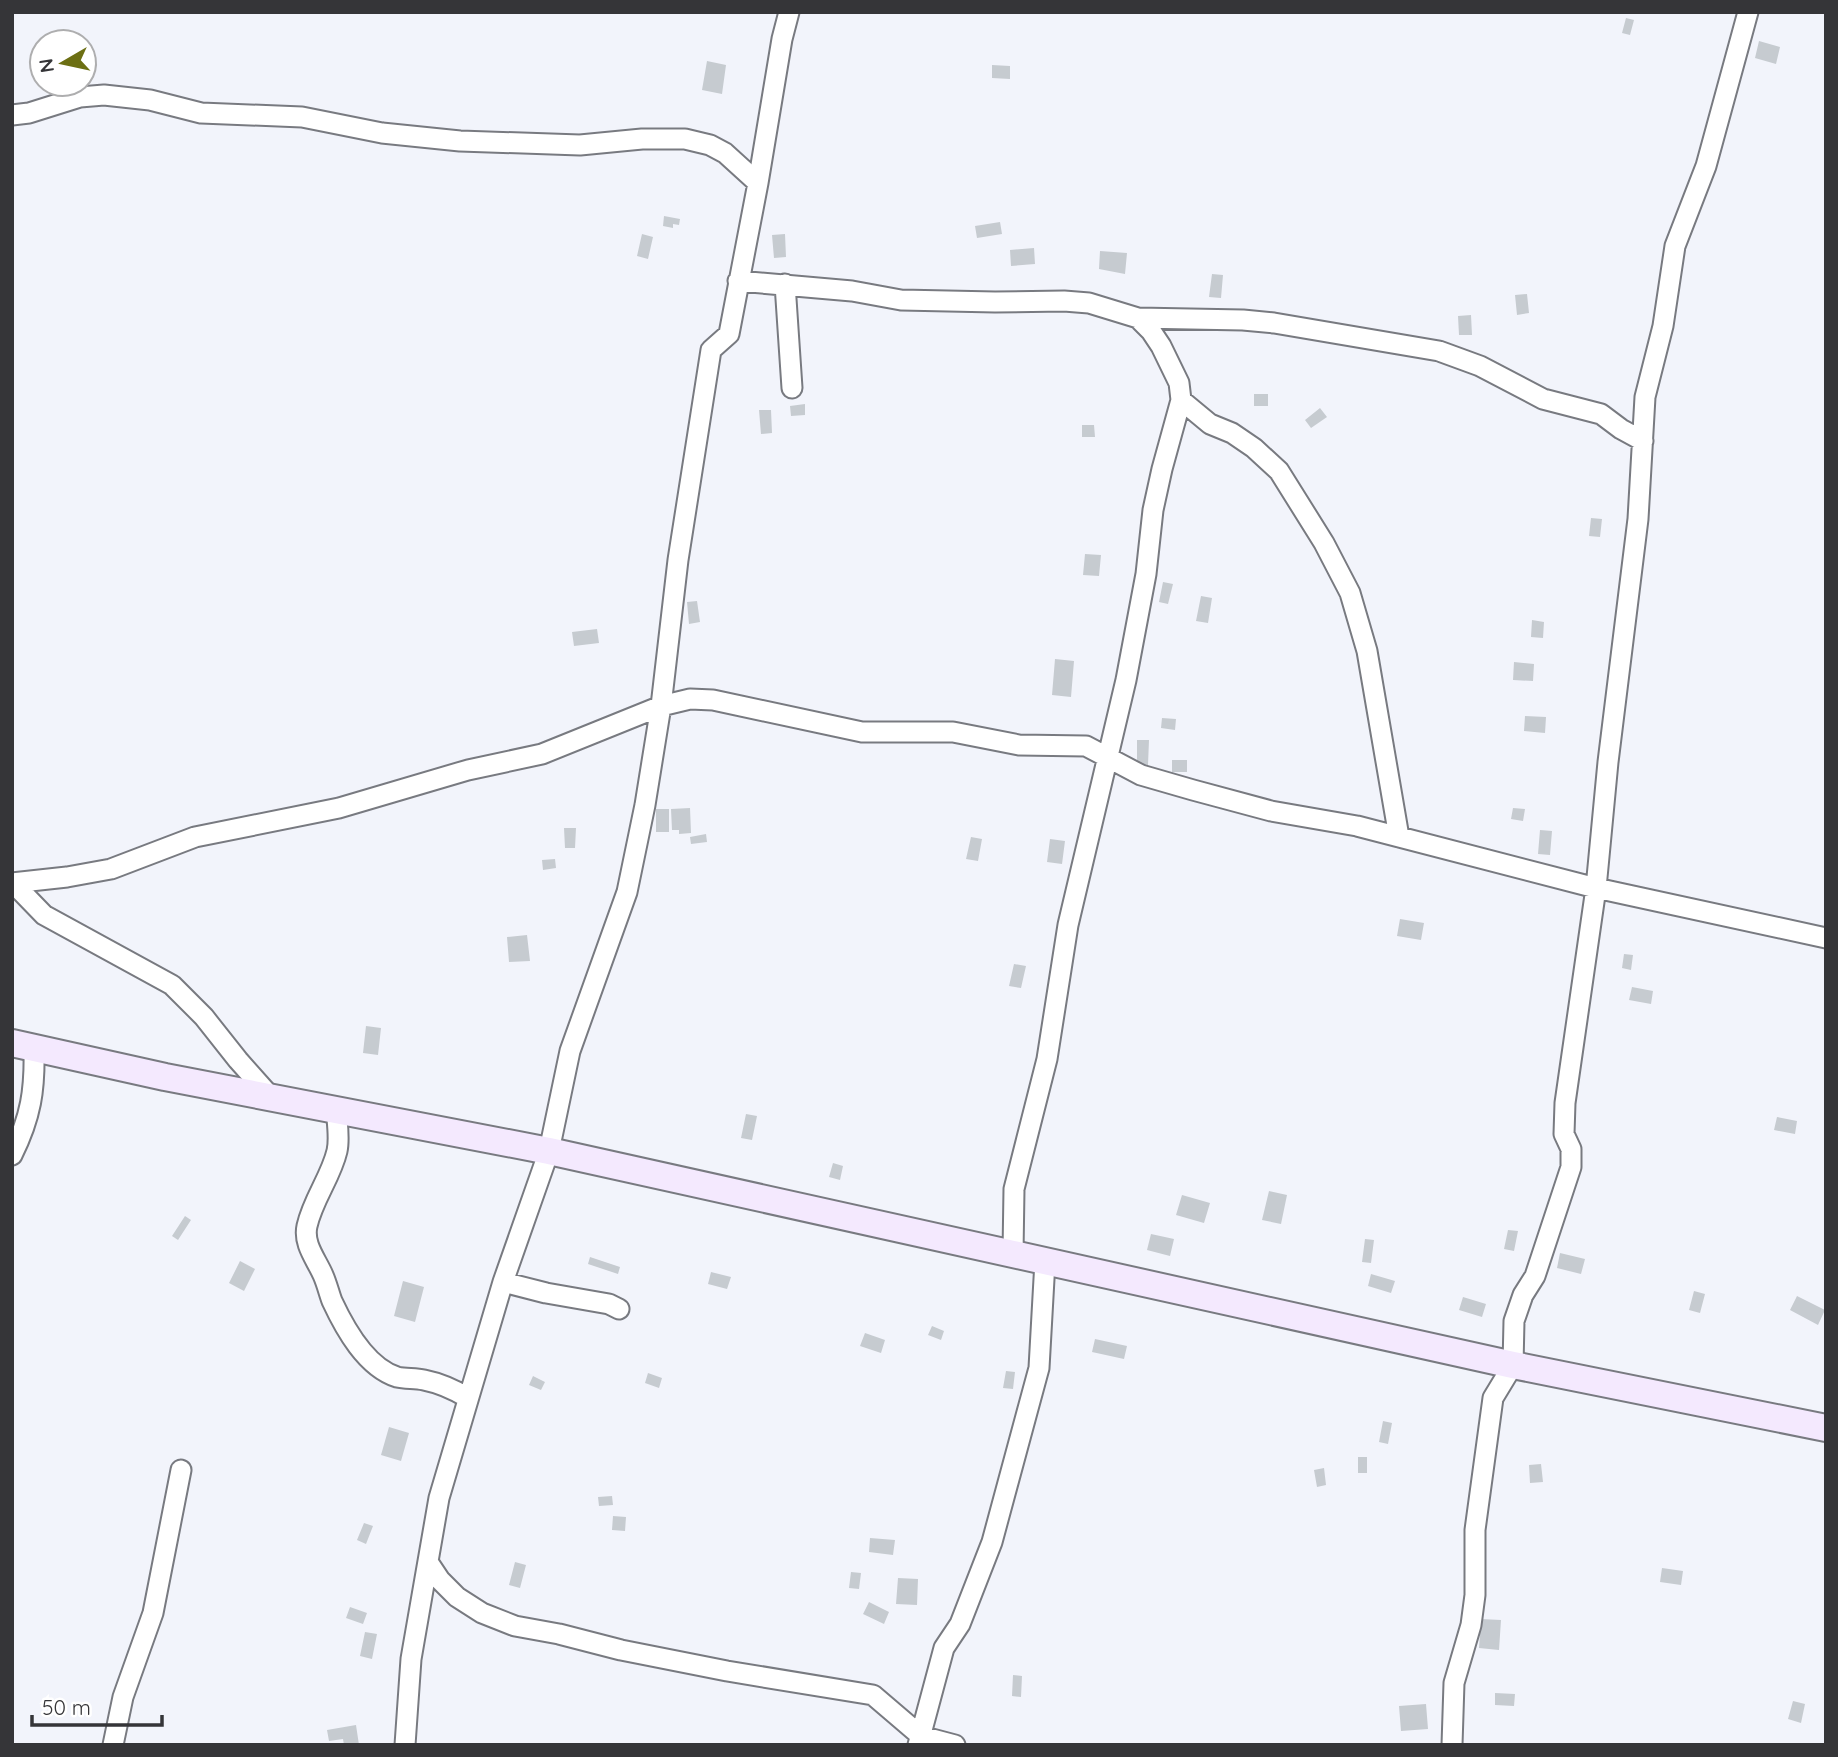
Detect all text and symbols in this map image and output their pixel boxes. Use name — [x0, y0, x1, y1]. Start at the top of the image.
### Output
north arrow — [28, 28, 98, 98]
text: N — [33, 57, 59, 74]
scale bar — [32, 1684, 161, 1728]
text: 50 m — [42, 1694, 91, 1720]

